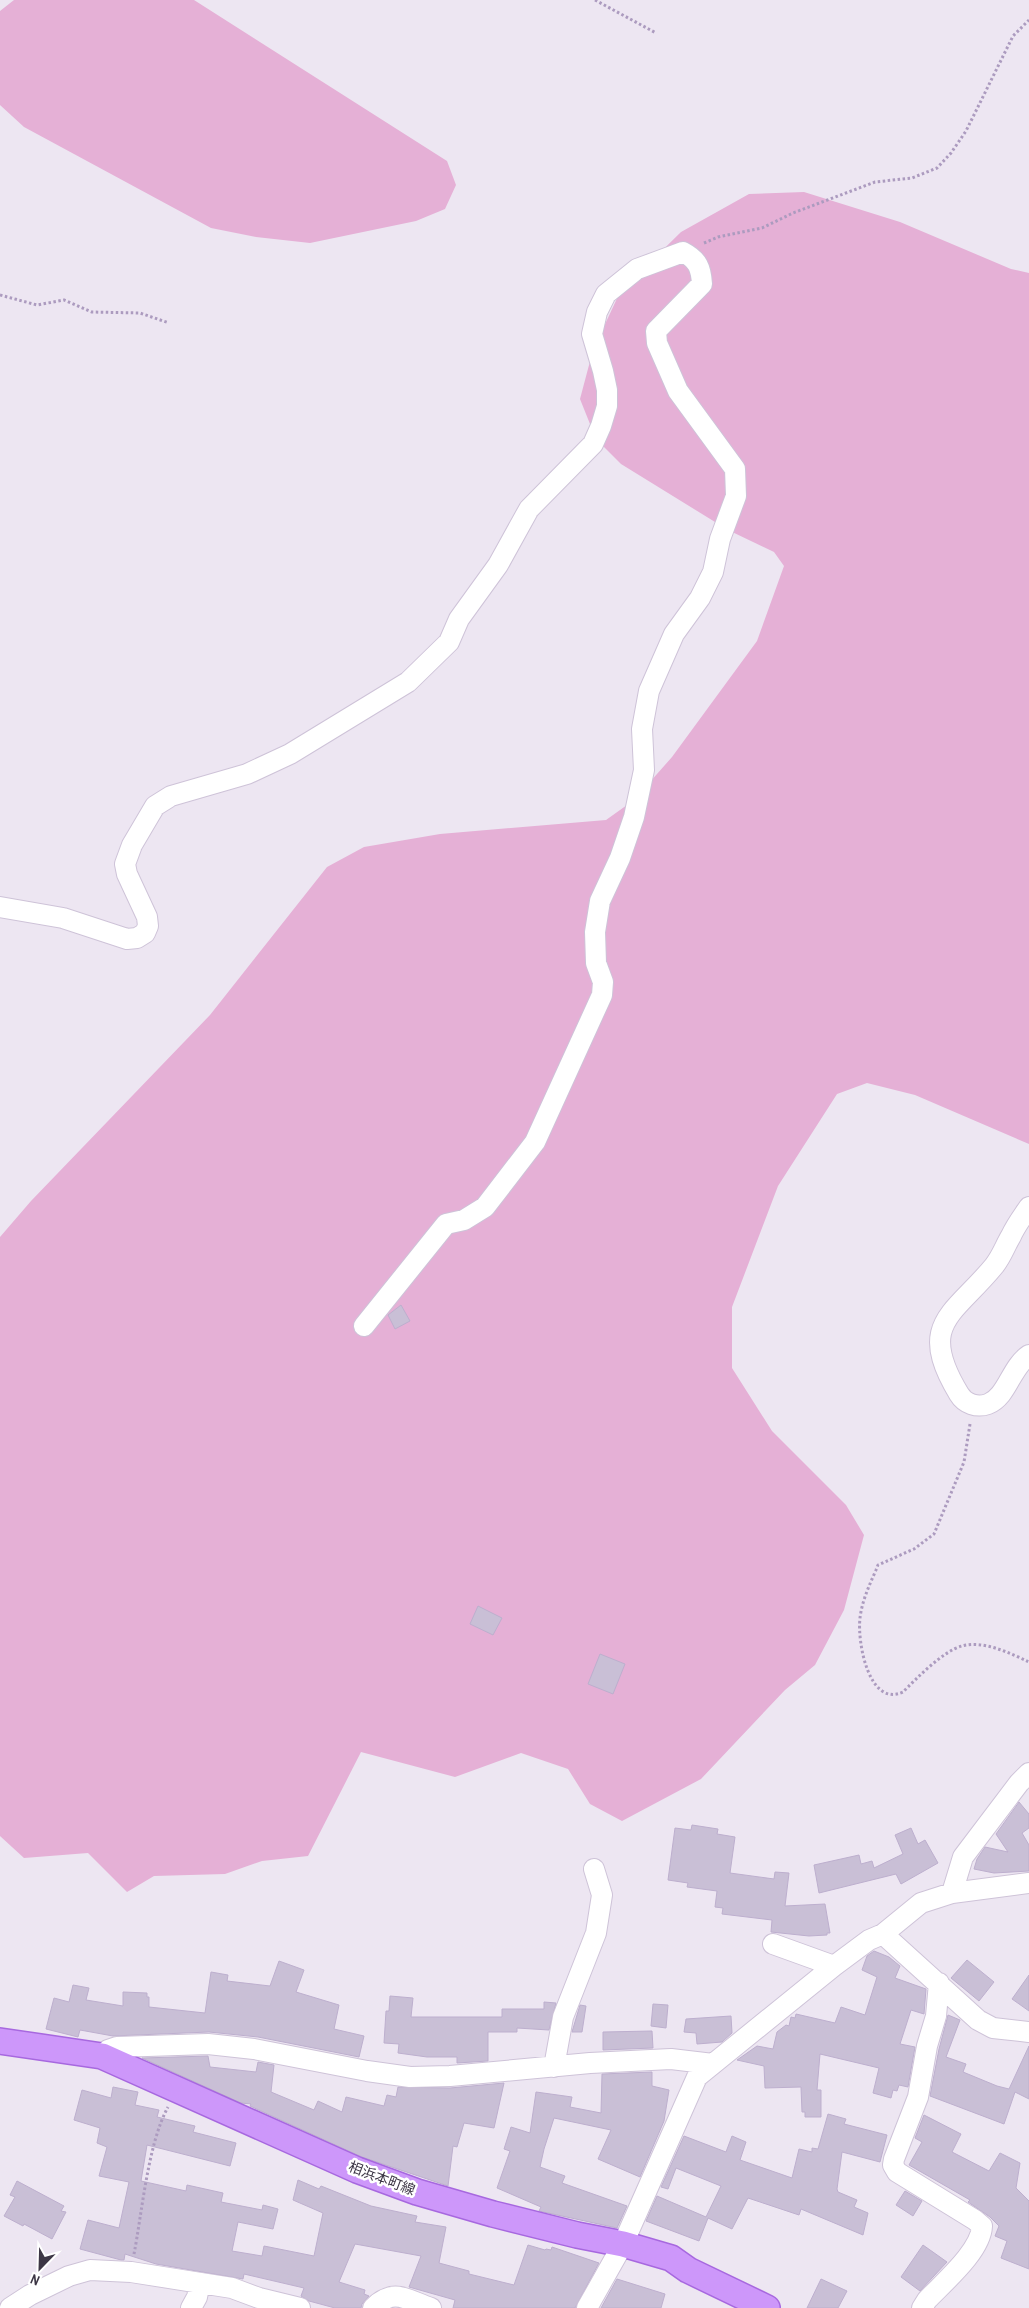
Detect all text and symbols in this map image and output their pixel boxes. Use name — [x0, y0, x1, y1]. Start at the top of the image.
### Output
street label: 相浜本町線 — [346, 2157, 418, 2199]
north arrow — [15, 2243, 65, 2293]
text: N — [28, 2270, 42, 2290]

